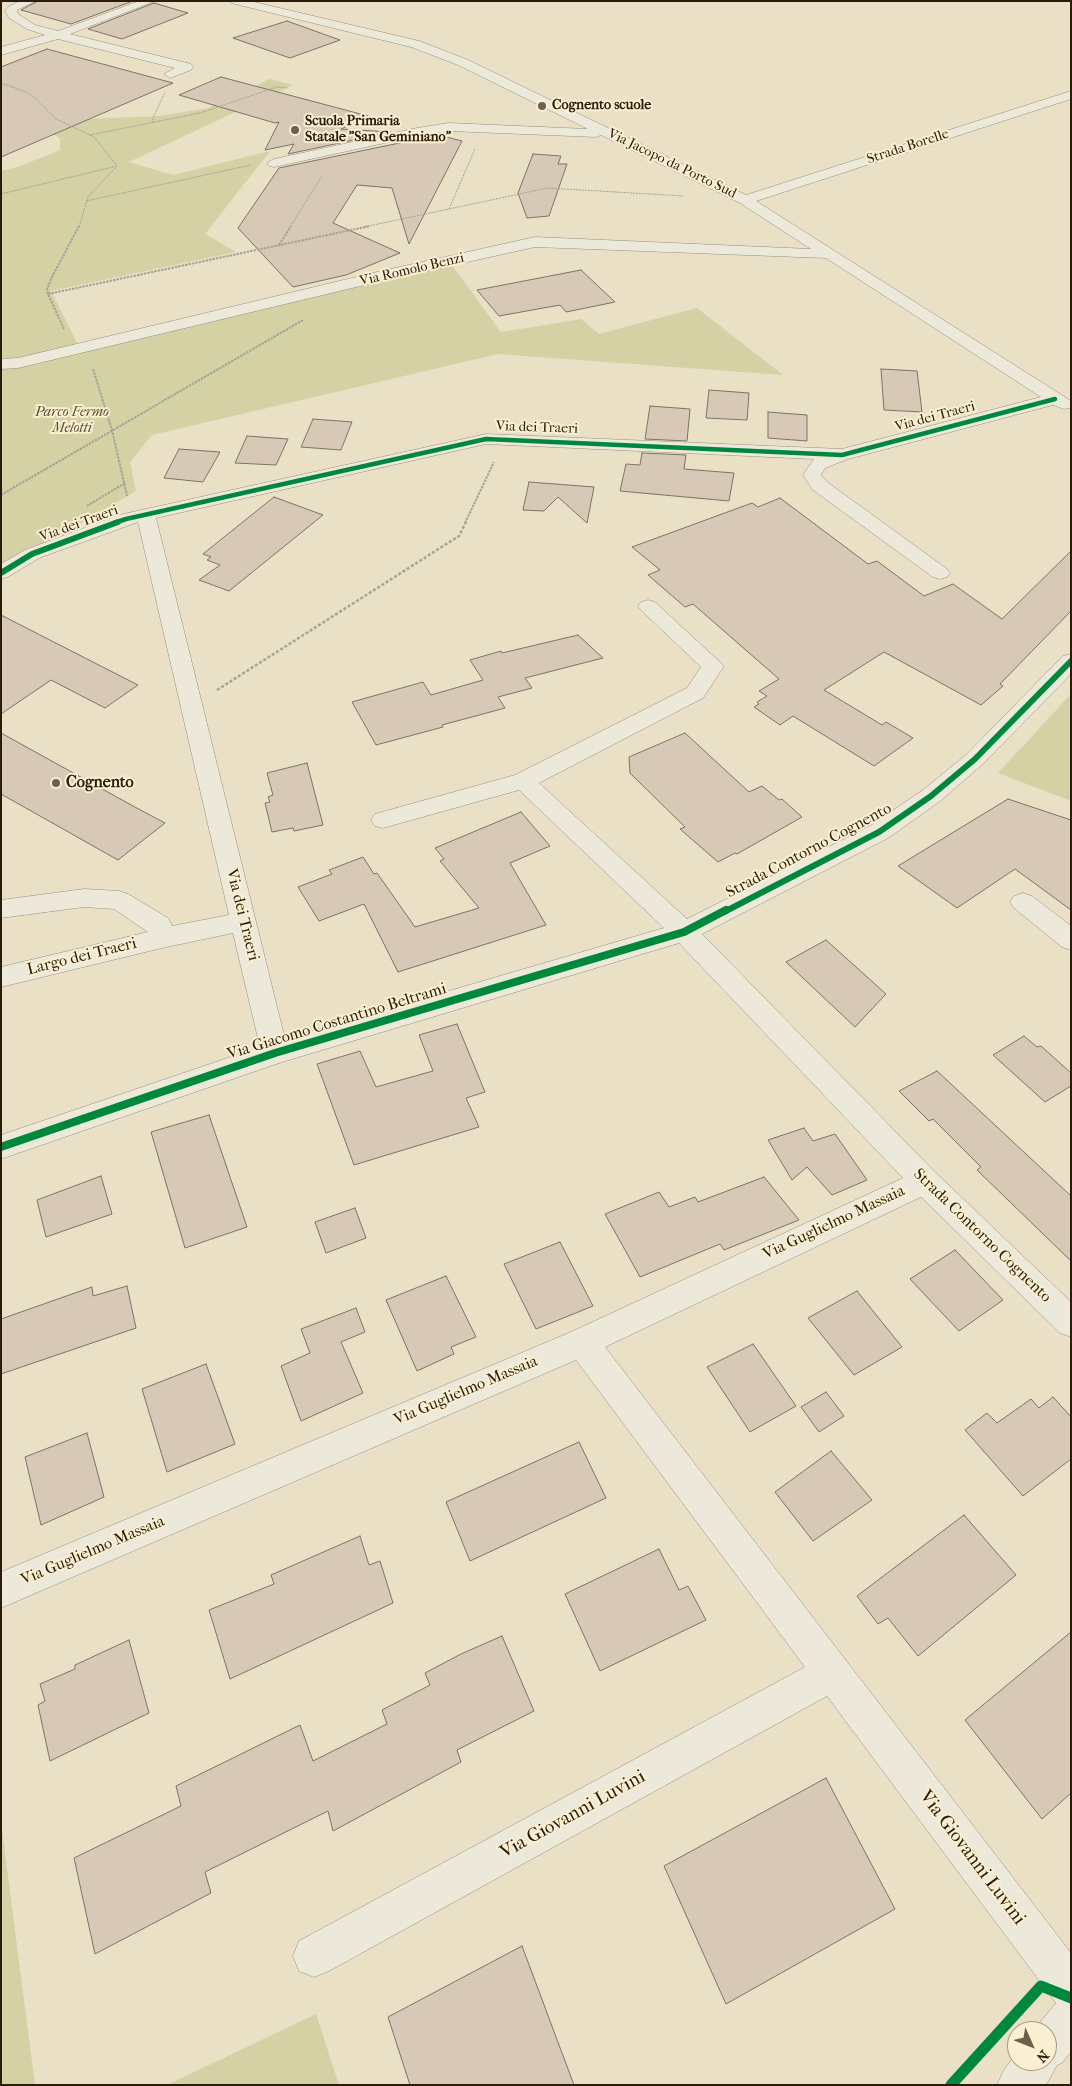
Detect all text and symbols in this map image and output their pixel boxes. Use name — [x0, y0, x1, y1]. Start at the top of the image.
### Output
place label: Cognento scuole — [552, 98, 651, 114]
marker: Cognento scuole — [536, 100, 548, 112]
place label: Scuola Primaria Statale "San Geminiano" — [305, 114, 451, 146]
marker: Scuola Primaria Statale "San Geminiano" — [289, 124, 301, 136]
street label: Via Jacopo da Porto Sud — [605, 126, 739, 202]
street label: Strada Borelle — [865, 126, 951, 168]
street label: Via Romolo Benzi — [358, 250, 466, 290]
street label: Via dei Traeri — [893, 398, 977, 436]
park label: Parco Fermo Melotti — [35, 405, 109, 438]
street label: Via dei Traeri — [496, 418, 578, 438]
street label: Via dei Traeri — [37, 502, 121, 546]
place label: Cognento — [66, 773, 134, 793]
marker: Cognento — [50, 777, 62, 789]
street label: Strada Contorno Cognento — [723, 799, 895, 903]
street label: Via dei Traeri — [221, 867, 263, 963]
street label: Largo dei Traeri — [25, 934, 139, 980]
street label: Via Giacomo Costantino Beltrami — [225, 979, 449, 1065]
street label: Strada Contorno Cognento — [909, 1165, 1055, 1307]
street label: Via Guglielmo Massaia — [760, 1182, 908, 1264]
street label: Via Guglielmo Massaia — [391, 1352, 541, 1430]
street label: Via Guglielmo Massaia — [18, 1512, 168, 1590]
street label: Via Giovanni Luvini — [496, 1766, 650, 1864]
street label: Via Giovanni Luvini — [914, 1786, 1030, 1930]
north arrow — [1007, 2021, 1057, 2071]
text: N — [1033, 2046, 1052, 2066]

